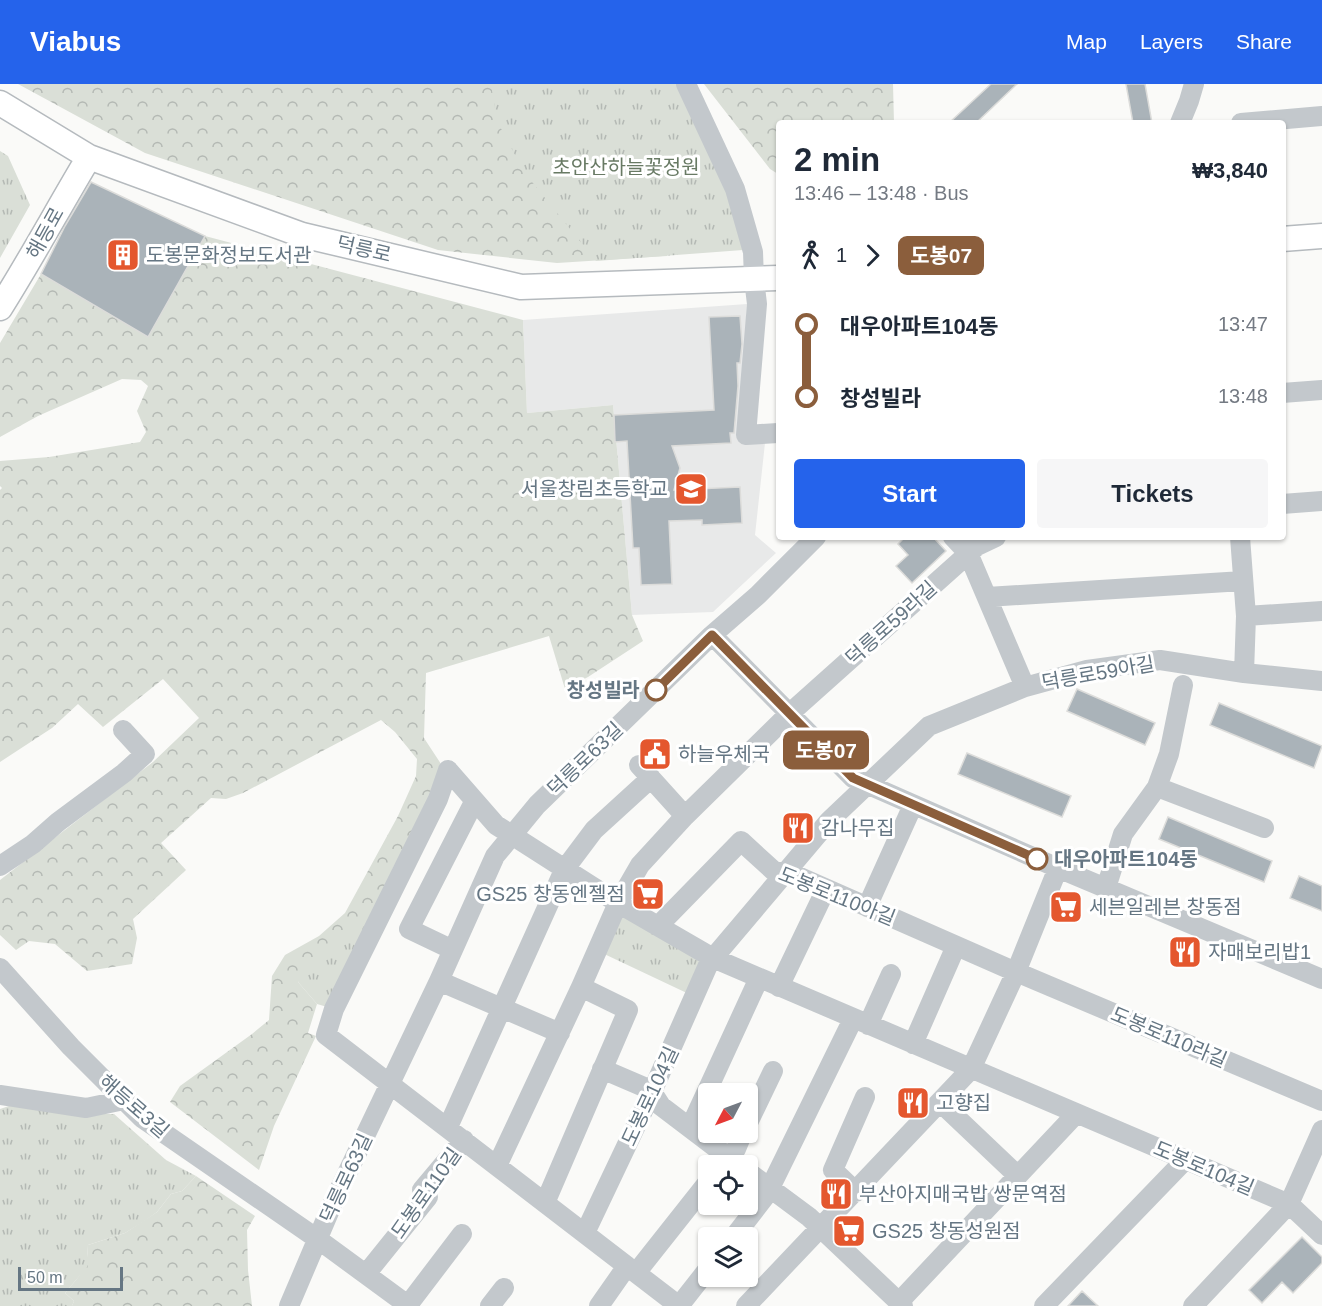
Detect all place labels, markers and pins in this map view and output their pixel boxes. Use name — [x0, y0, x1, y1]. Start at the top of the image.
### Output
building icon: 도봉문화정보도서관 — [105, 237, 141, 273]
place label: 도봉문화정보도서관 — [146, 244, 312, 266]
school or university icon: 서울창림초등학교 — [673, 471, 709, 507]
place label: 서울창림초등학교 — [521, 478, 668, 500]
place label: 창성빌라 — [566, 679, 640, 701]
marker: 창성빌라 — [645, 679, 667, 701]
public building icon: 하늘우체국 — [637, 736, 673, 772]
place label: 하늘우체국 — [678, 743, 770, 765]
restaurant icon: 감나무집 — [780, 810, 816, 846]
place label: 감나무집 — [821, 817, 895, 839]
marker: 대우아파트104동 — [1026, 848, 1048, 870]
place label: 대우아파트104동 — [1054, 848, 1198, 870]
supermarket icon: GS25 창동엔젤점 — [630, 876, 666, 912]
place label: GS25 창동엔젤점 — [476, 883, 625, 905]
supermarket icon: 세븐일레븐 창동점 — [1048, 889, 1084, 925]
place label: 세븐일레븐 창동점 — [1089, 896, 1242, 918]
restaurant icon: 자매보리밥1 — [1167, 934, 1203, 970]
place label: 자매보리밥1 — [1208, 941, 1311, 963]
restaurant icon: 고향집 — [895, 1085, 931, 1121]
place label: 고향집 — [936, 1092, 991, 1114]
restaurant icon: 부산아지매국밥 쌍문역점 — [818, 1176, 854, 1212]
place label: 부산아지매국밥 쌍문역점 — [859, 1183, 1067, 1205]
supermarket icon: GS25 창동성원점 — [831, 1213, 867, 1249]
place label: GS25 창동성원점 — [872, 1220, 1021, 1242]

